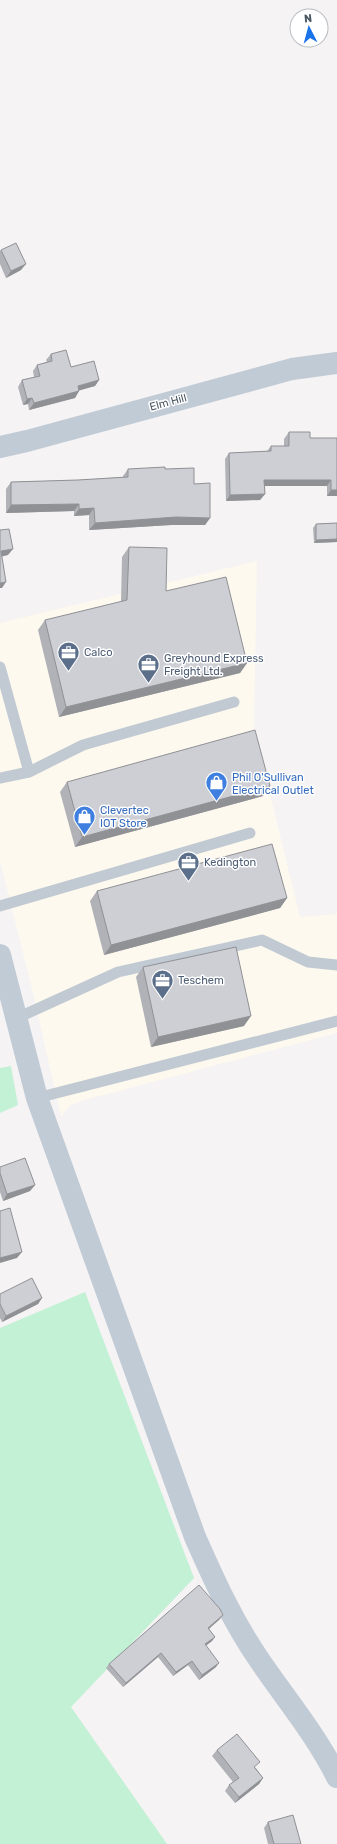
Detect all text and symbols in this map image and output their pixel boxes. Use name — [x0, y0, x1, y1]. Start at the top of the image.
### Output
north arrow — [289, 8, 329, 48]
text: N — [303, 12, 313, 25]
street label: Elm Hill — [148, 391, 188, 414]
office icon: Calco — [56, 639, 82, 672]
place label: Calco — [84, 646, 112, 659]
office icon: Greyhound Express Freight Ltd. — [135, 651, 161, 684]
place label: Greyhound Express Freight Ltd. — [164, 652, 264, 678]
shop icon: Phil O'Sullivan Electrical Outlet — [204, 770, 230, 803]
place label: Phil O'Sullivan Electrical Outlet — [232, 771, 314, 797]
shop icon: Clevertec IOT Store — [72, 803, 98, 836]
place label: Clevertec IOT Store — [100, 804, 149, 830]
office icon: Kedington — [175, 849, 201, 882]
place label: Kedington — [204, 856, 256, 869]
office icon: Teschem — [149, 967, 175, 1000]
place label: Teschem — [178, 974, 224, 987]

